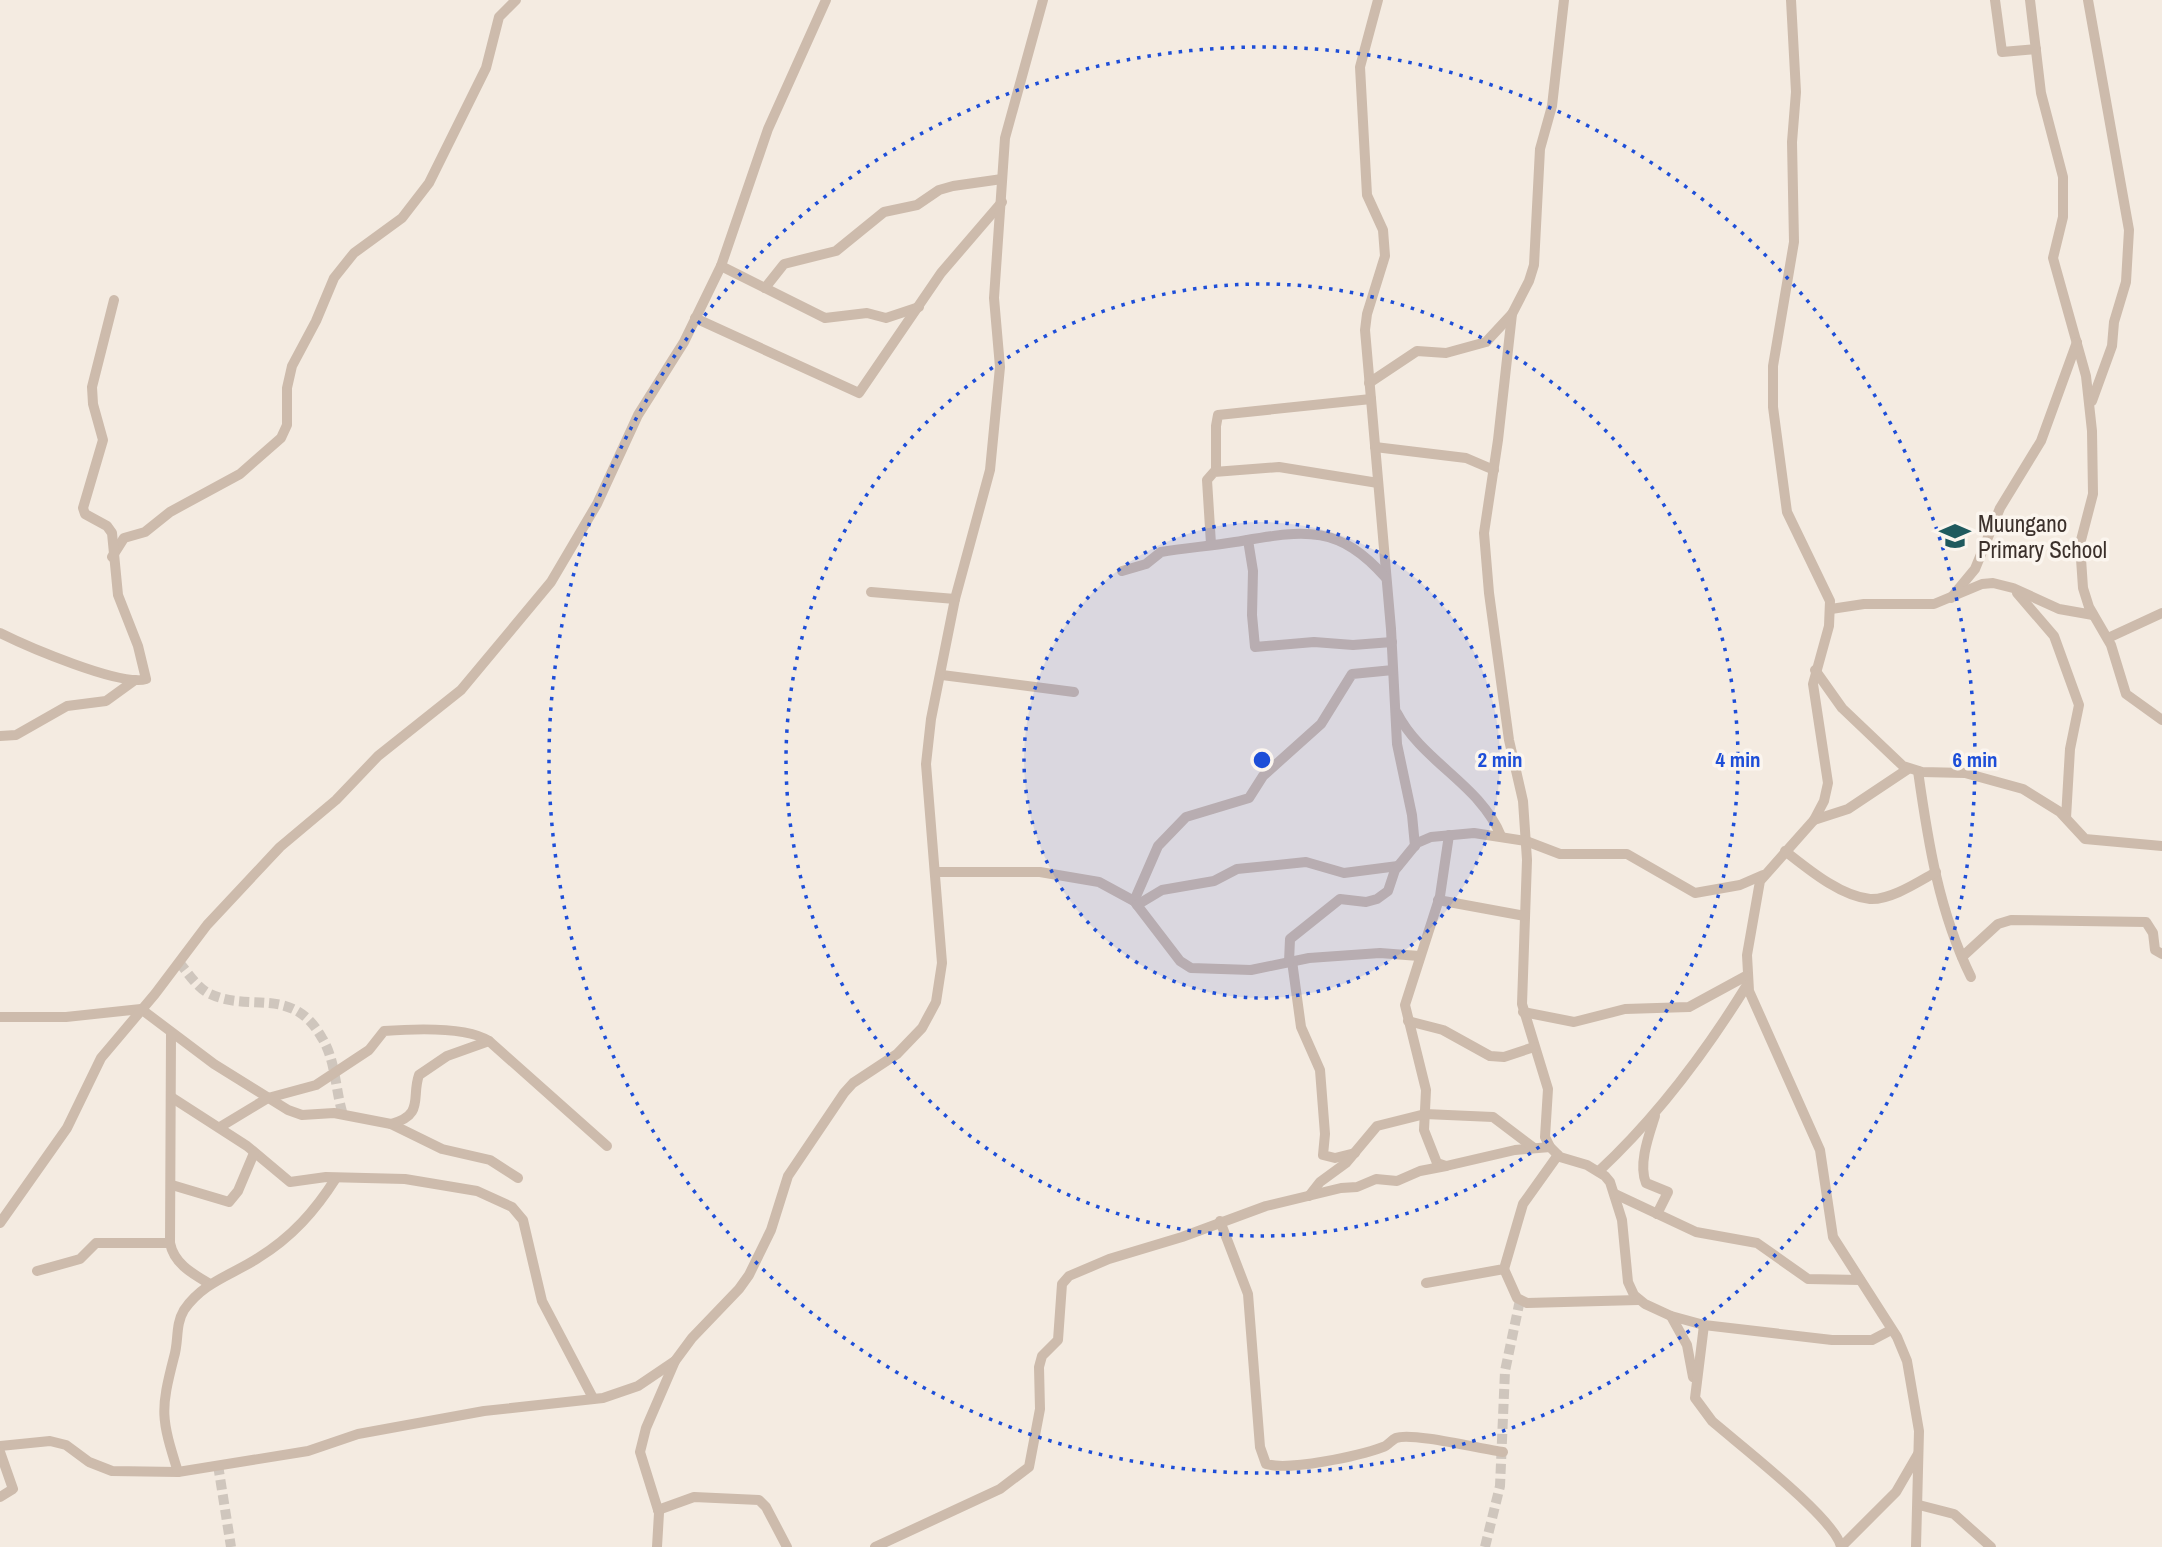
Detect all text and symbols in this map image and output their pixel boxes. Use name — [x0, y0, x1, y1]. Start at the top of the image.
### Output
place label: Muungano Primary School — [1978, 508, 2107, 565]
school or university icon: Muungano Primary School — [1938, 519, 1972, 553]
text: 2 min — [1478, 745, 1522, 774]
text: 4 min — [1716, 745, 1760, 774]
text: 6 min — [1953, 745, 1997, 774]
centre of rings — [1250, 748, 1274, 772]

